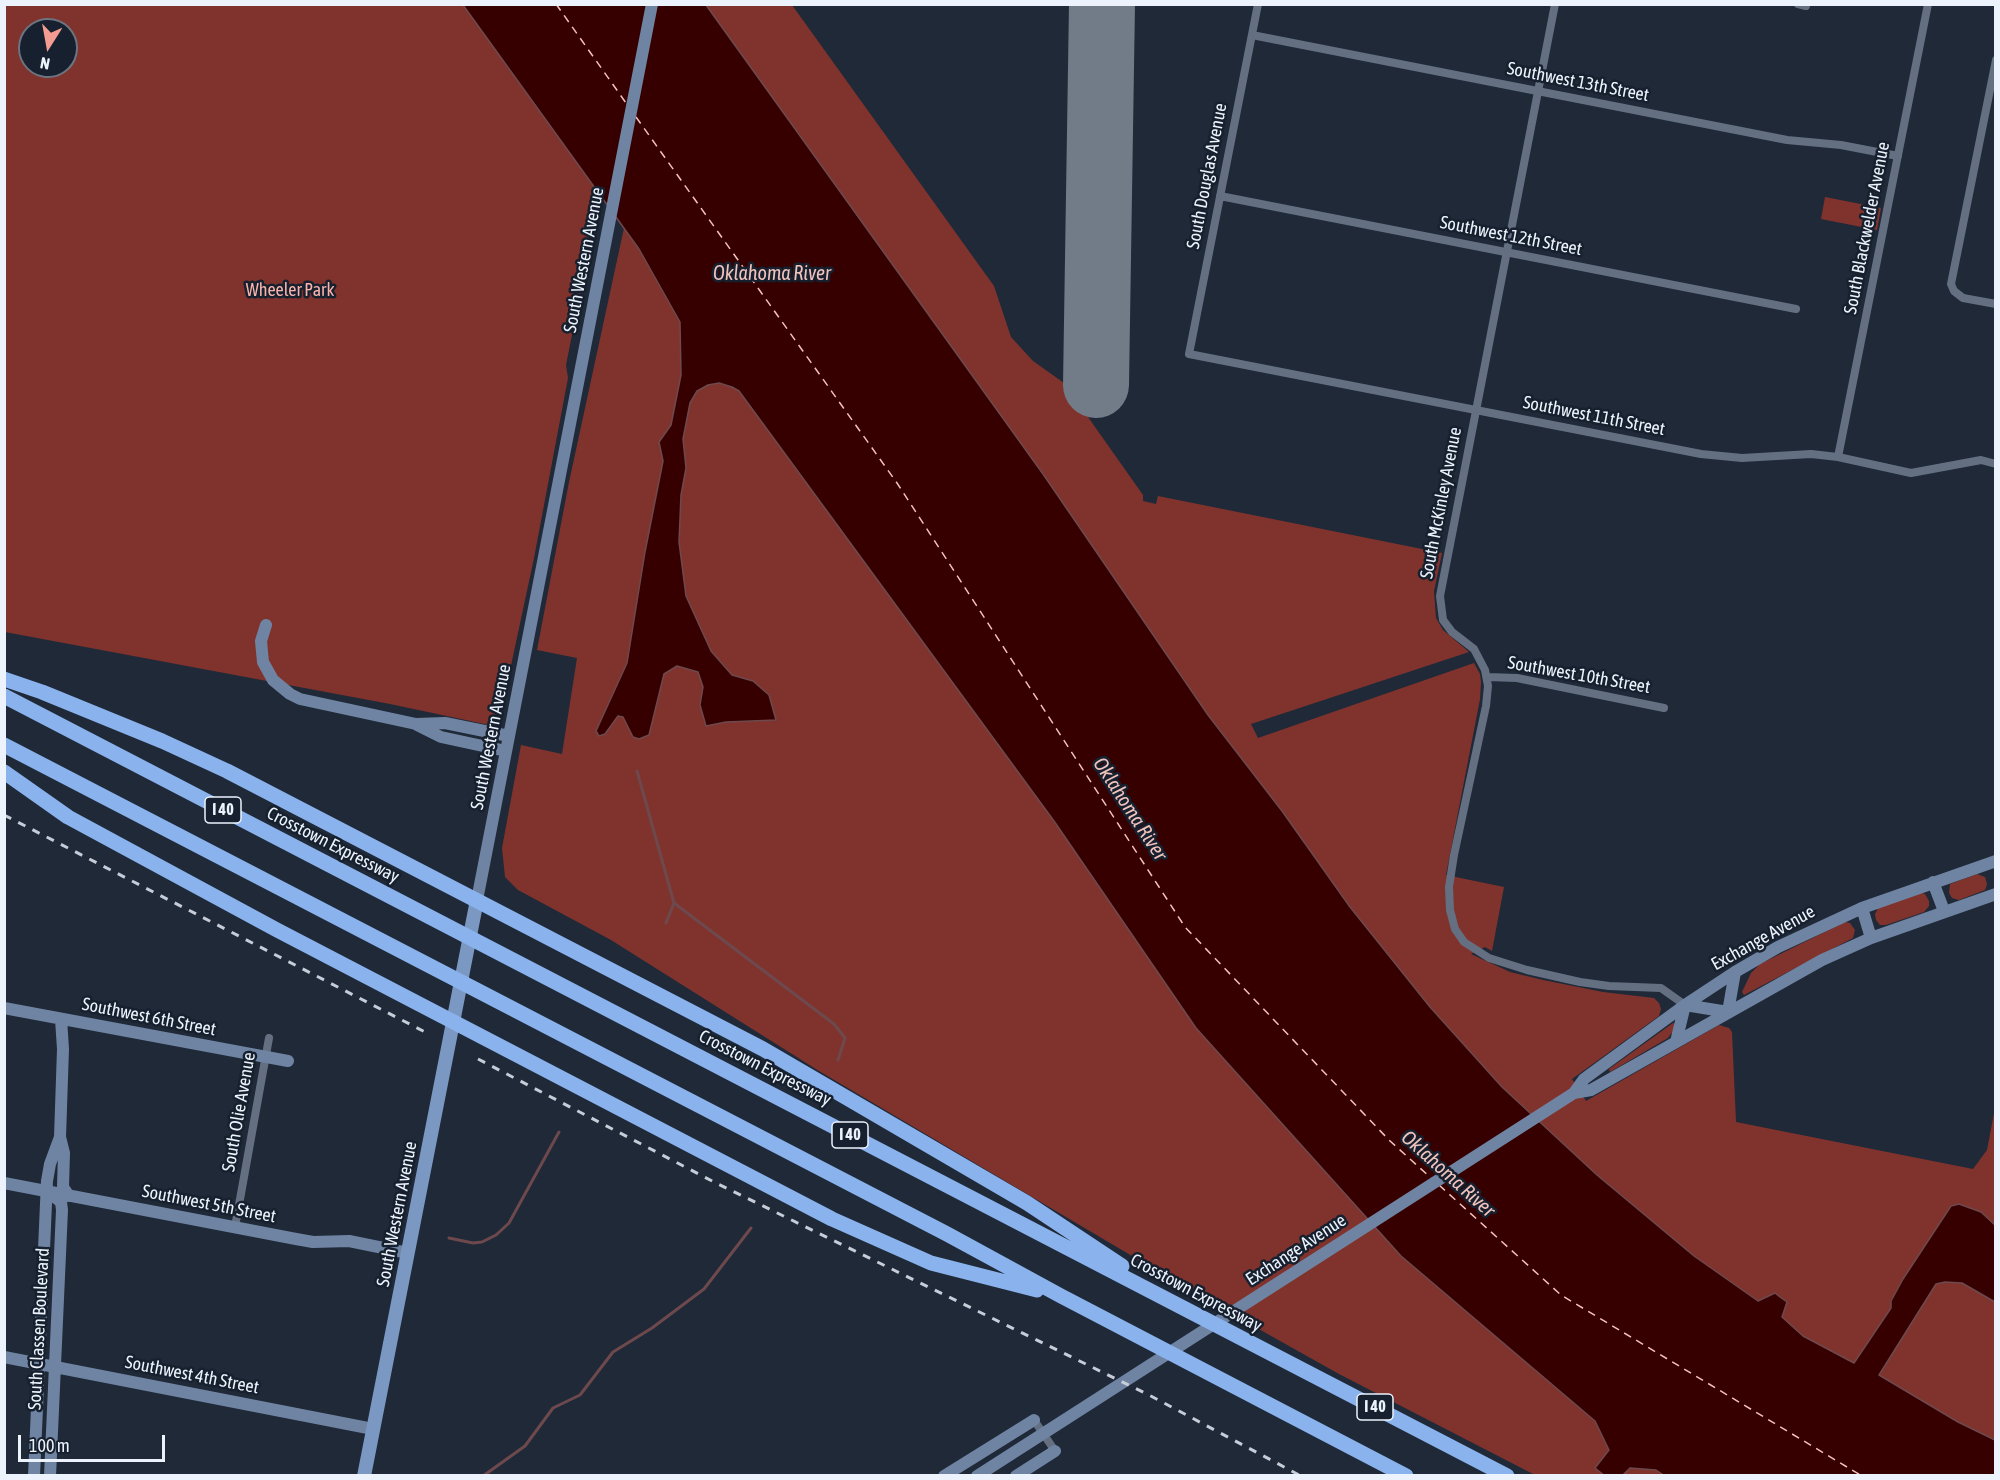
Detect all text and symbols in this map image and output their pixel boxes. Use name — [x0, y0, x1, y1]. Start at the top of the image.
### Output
north arrow — [18, 18, 78, 78]
text: N — [39, 54, 51, 73]
street label: Southwest 13th Street — [1505, 58, 1651, 106]
street label: South Douglas Avenue — [1182, 101, 1232, 251]
street label: South Blackwelder Avenue — [1840, 140, 1894, 316]
street label: South Western Avenue — [559, 185, 609, 335]
street label: Southwest 12th Street — [1438, 212, 1584, 260]
water label: Oklahoma River — [713, 262, 831, 286]
park label: Wheeler Park — [246, 279, 334, 301]
street label: Southwest 11th Street — [1521, 392, 1667, 440]
street label: South McKinley Avenue — [1416, 425, 1466, 581]
street label: Southwest 10th Street — [1506, 652, 1652, 698]
street label: South Western Avenue — [466, 662, 516, 812]
water label: Oklahoma River — [1088, 753, 1172, 865]
road number: I 40 — [205, 797, 241, 823]
street label: Crosstown Expressway — [263, 802, 403, 888]
street label: Exchange Avenue — [1707, 901, 1819, 975]
street label: Southwest 6th Street — [80, 993, 218, 1041]
street label: Crosstown Expressway — [695, 1025, 835, 1111]
street label: South Olie Avenue — [218, 1051, 260, 1173]
road number: I 40 — [832, 1122, 868, 1148]
water label: Oklahoma River — [1396, 1126, 1500, 1222]
street label: South Western Avenue — [372, 1139, 422, 1289]
street label: Southwest 5th Street — [140, 1180, 278, 1228]
street label: Exchange Avenue — [1242, 1210, 1350, 1290]
street label: South Classen Boulevard — [24, 1247, 54, 1411]
street label: Crosstown Expressway — [1127, 1249, 1265, 1337]
street label: Southwest 4th Street — [123, 1351, 261, 1399]
road number: I 40 — [1357, 1394, 1393, 1420]
scale bar — [21, 1423, 168, 1461]
text: 100 m — [29, 1435, 70, 1456]

